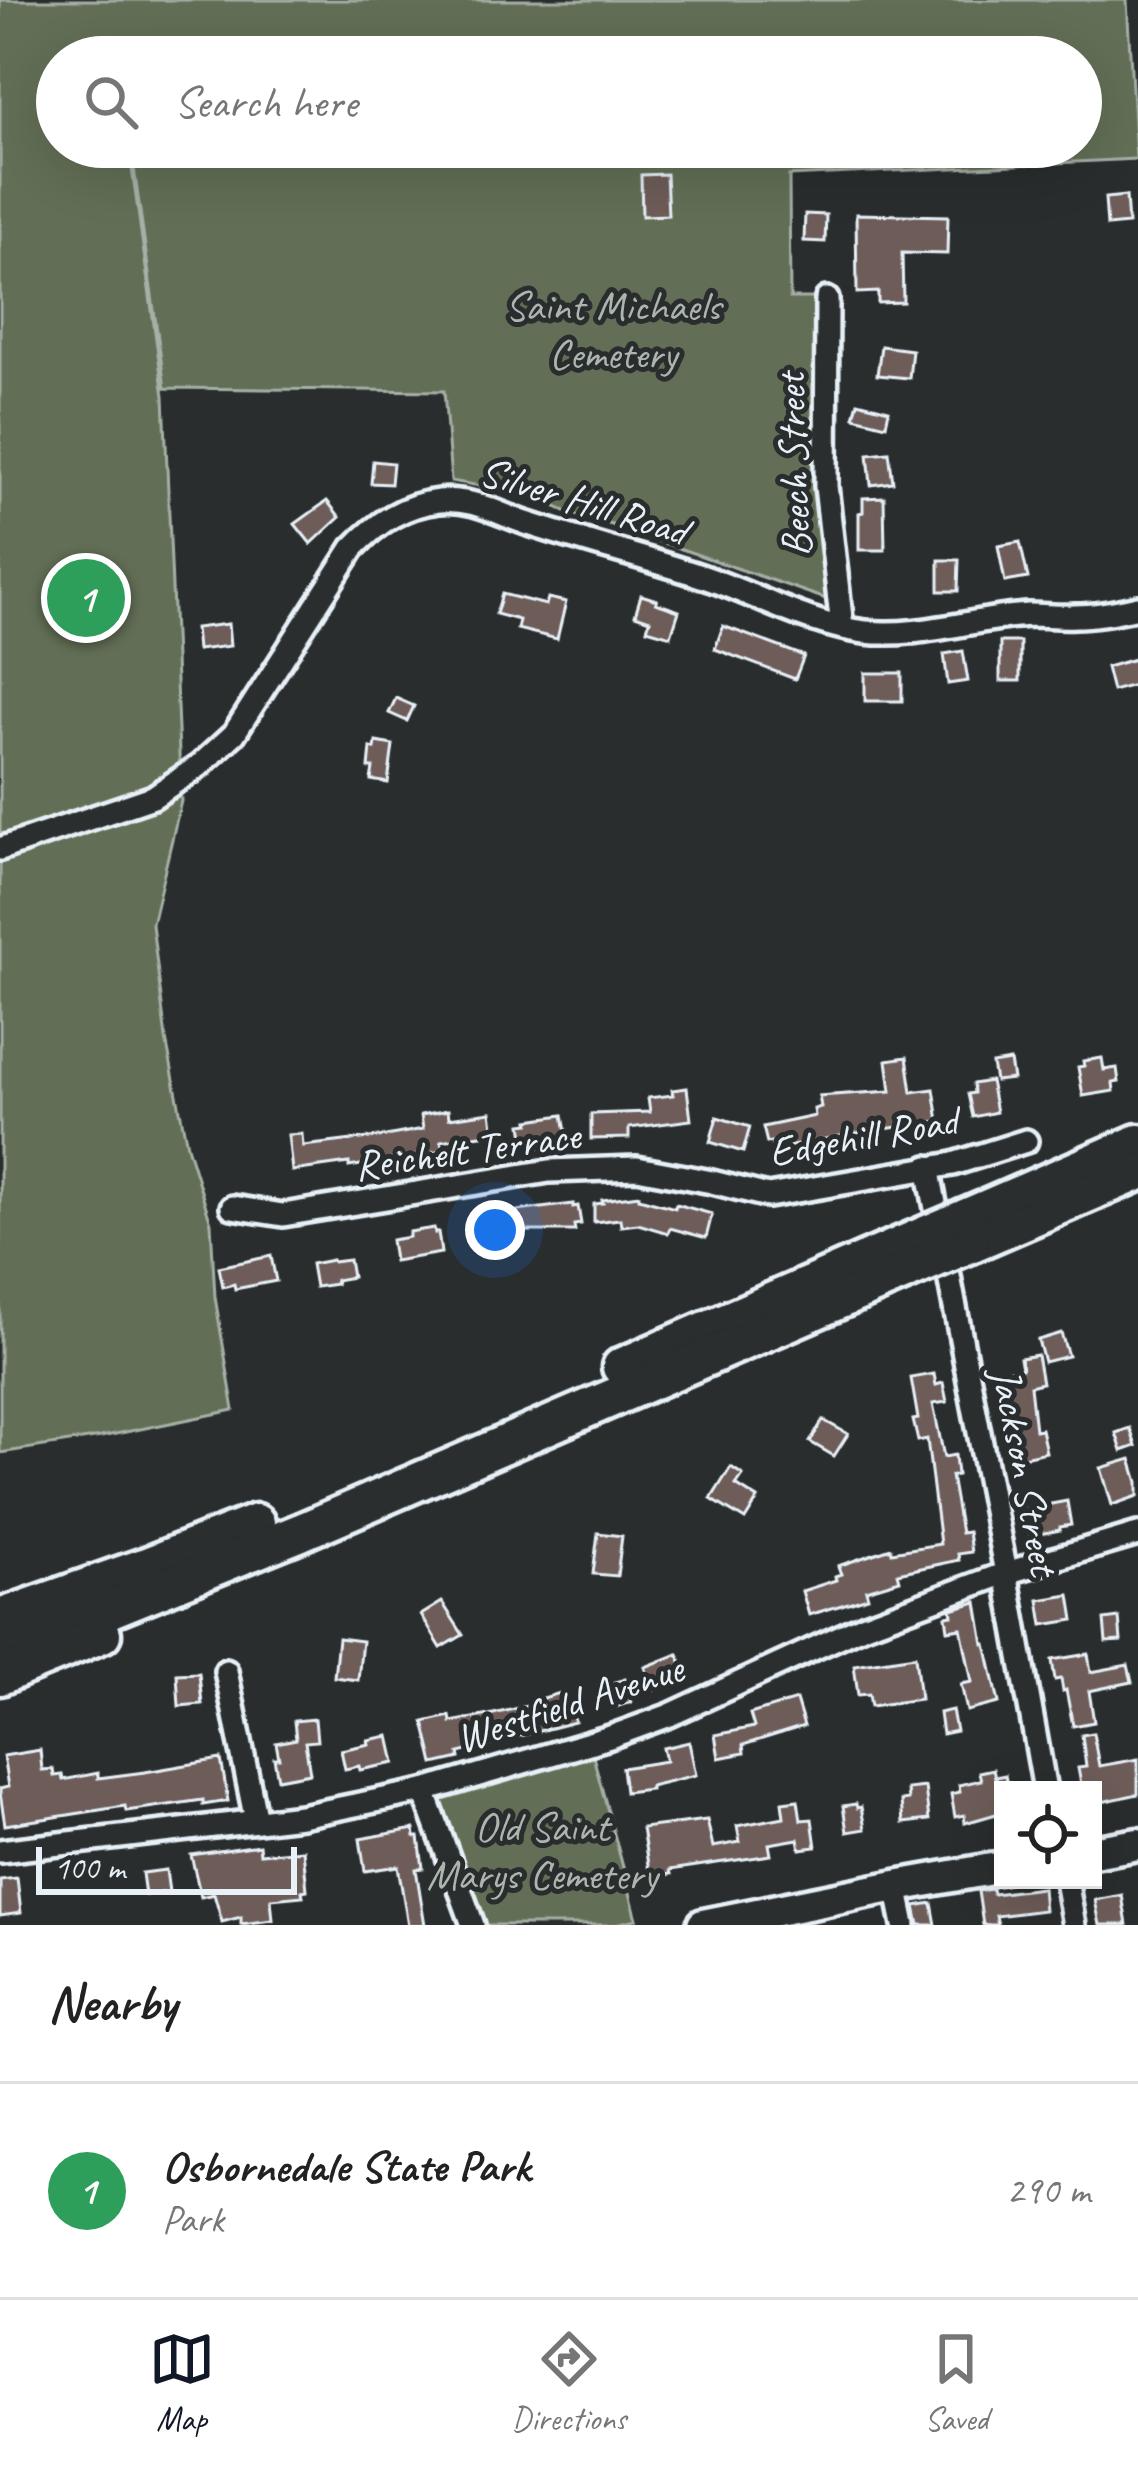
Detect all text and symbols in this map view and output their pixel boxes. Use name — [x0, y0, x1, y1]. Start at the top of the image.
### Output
search box — [36, 36, 1102, 168]
icon: search — [78, 69, 144, 135]
text: Search here — [174, 74, 357, 131]
park label: Saint Michaels Cemetery — [505, 280, 725, 381]
street label: Beech Street — [764, 368, 823, 558]
street label: Silver Hill Road — [473, 445, 699, 560]
pin: 1 — [47, 553, 125, 643]
street label: Edgehill Road — [765, 1093, 967, 1179]
street label: Reichelt Terrace — [351, 1108, 586, 1193]
your location — [465, 1200, 525, 1260]
street label: Jackson Street — [978, 1361, 1071, 1583]
street label: Westfield Avenue — [449, 1641, 692, 1765]
map controls — [994, 1781, 1102, 1889]
button: locate — [994, 1781, 1102, 1889]
park label: Old Saint Marys Cemetery — [427, 1801, 661, 1902]
scale bar — [36, 1841, 297, 1894]
text: 100 m — [54, 1847, 125, 1889]
text: Nearby — [48, 1971, 176, 2035]
text: Osbornedale State Park — [162, 2138, 530, 2195]
text: 1 — [78, 2166, 96, 2215]
text: 290 m — [1006, 2166, 1090, 2215]
text: Park — [162, 2195, 224, 2244]
tab: Map — [149, 2326, 215, 2440]
tab: Directions — [512, 2326, 626, 2440]
tab: Saved — [923, 2326, 989, 2440]

